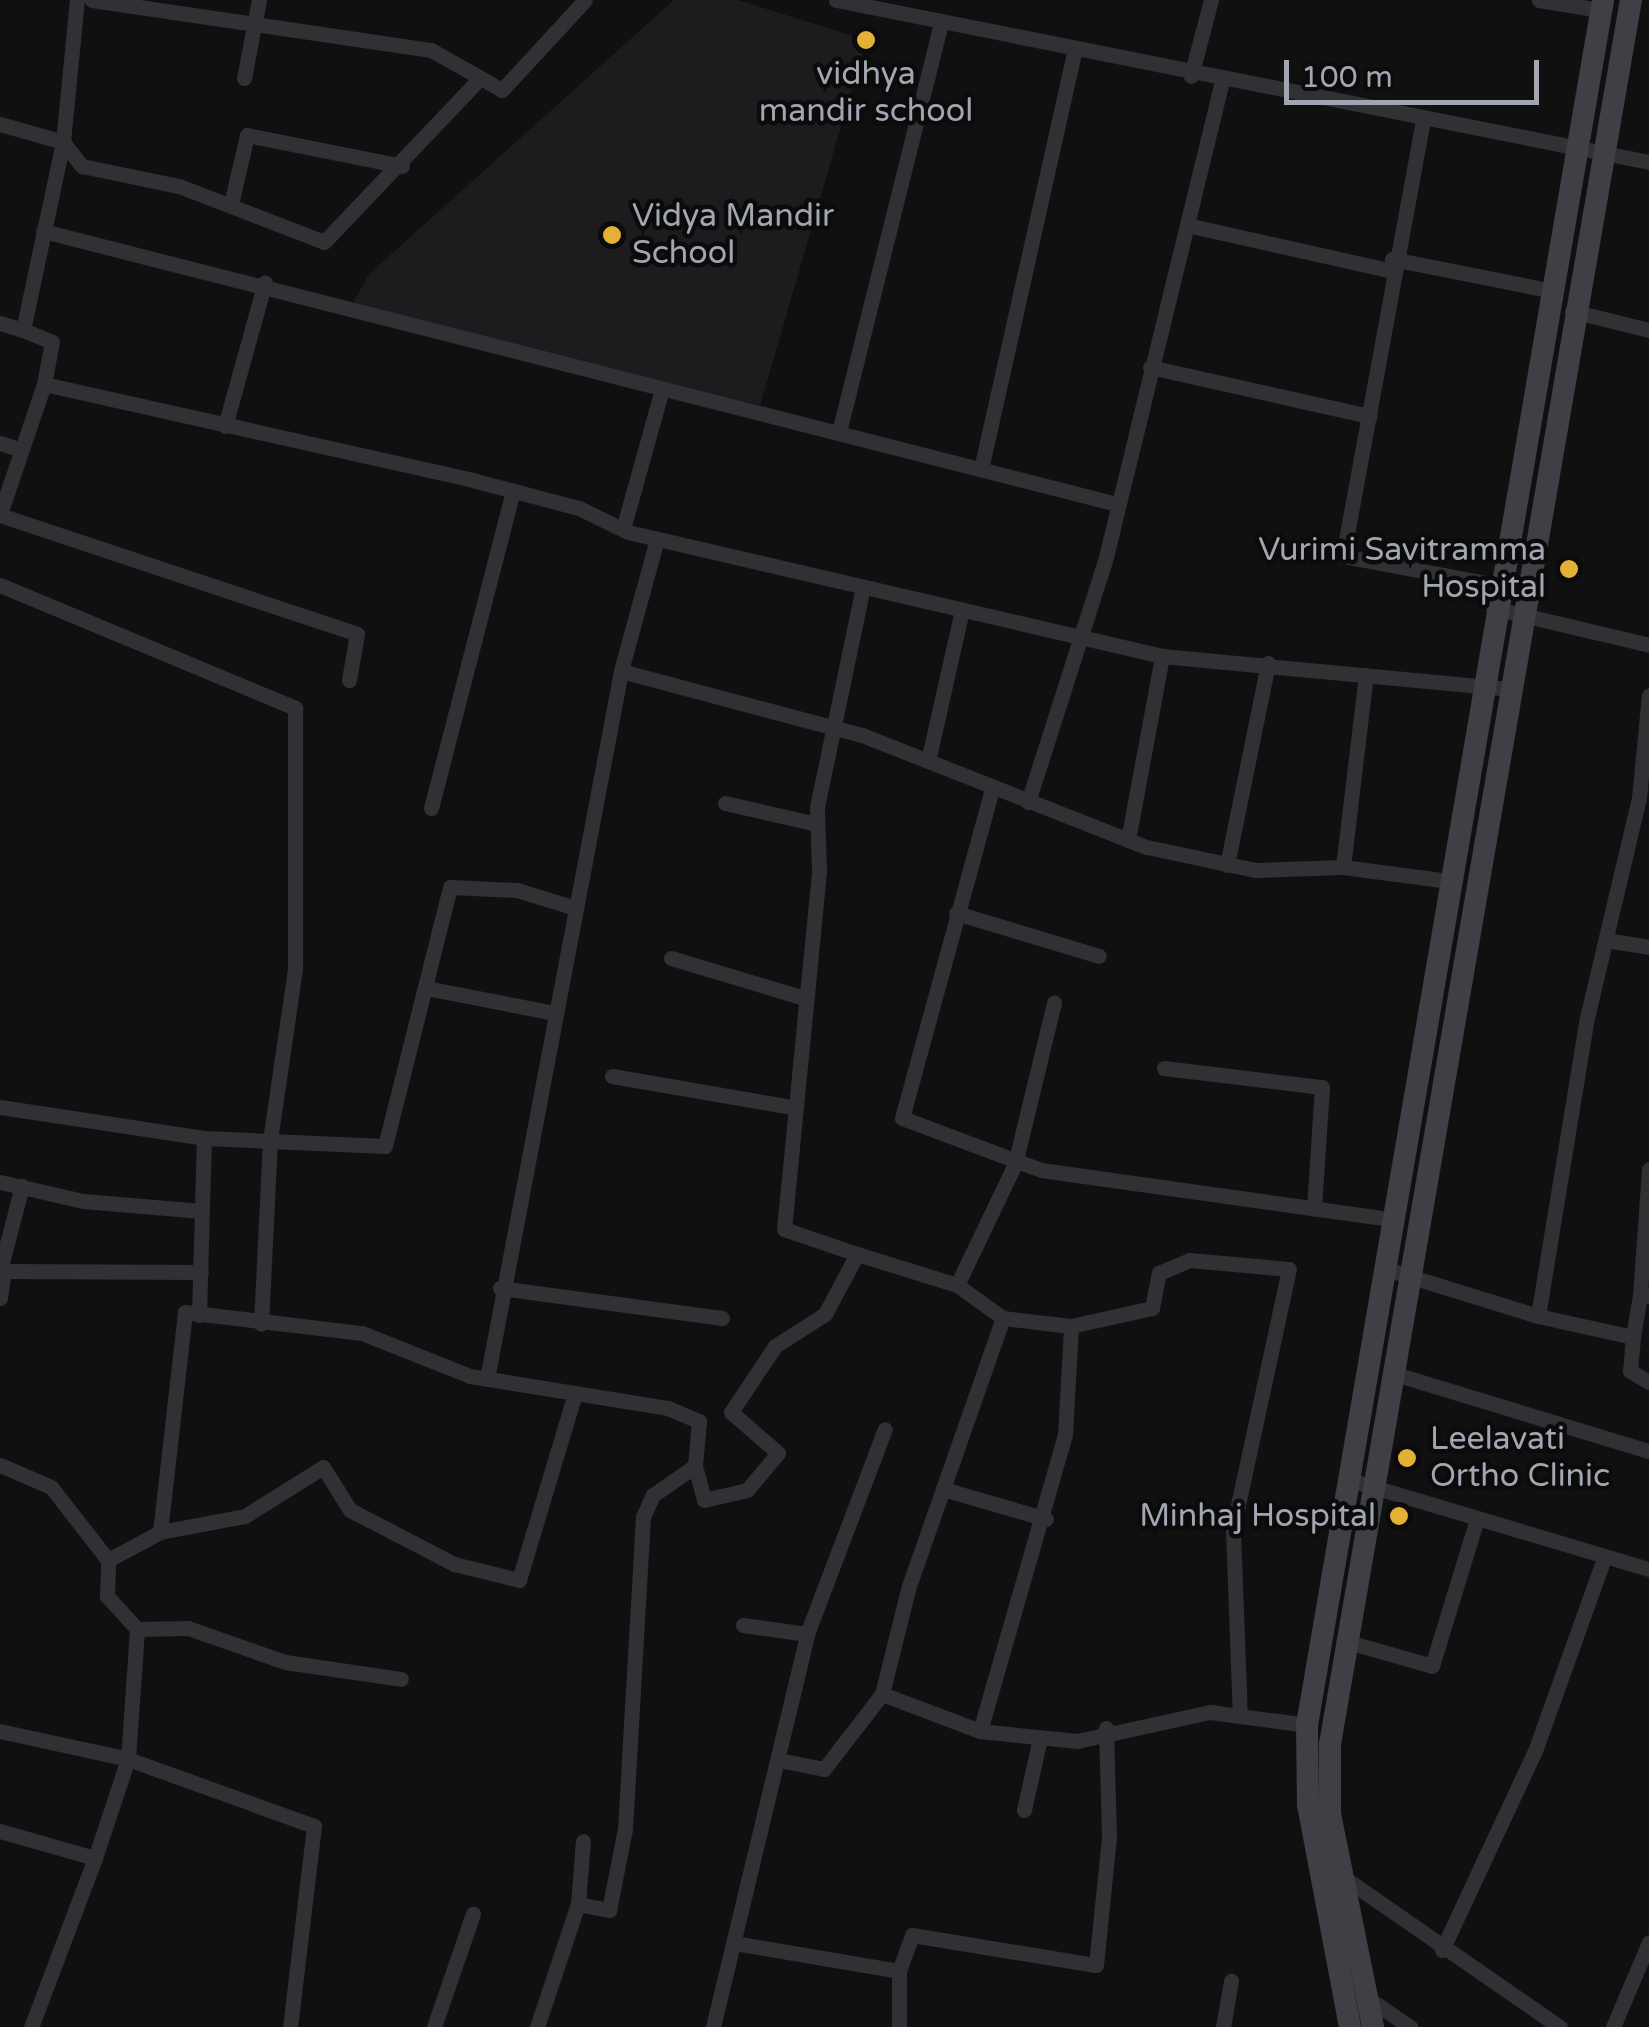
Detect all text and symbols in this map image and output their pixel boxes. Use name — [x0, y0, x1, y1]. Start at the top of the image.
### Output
marker: vidhya mandir school — [855, 29, 877, 51]
scale bar — [1289, 40, 1544, 102]
place label: vidhya mandir school — [759, 56, 973, 131]
text: 100 m — [1301, 59, 1393, 96]
place label: Vidya Mandir School — [632, 198, 834, 273]
marker: Vidya Mandir School — [601, 224, 623, 246]
place label: Vurimi Savitramma Hospital — [1258, 532, 1546, 607]
marker: Vurimi Savitramma Hospital — [1556, 556, 1582, 582]
place label: Leelavati Ortho Clinic — [1430, 1421, 1610, 1496]
marker: Leelavati Ortho Clinic — [1394, 1445, 1420, 1471]
place label: Minhaj Hospital — [1139, 1497, 1376, 1535]
marker: Minhaj Hospital — [1386, 1503, 1412, 1529]

